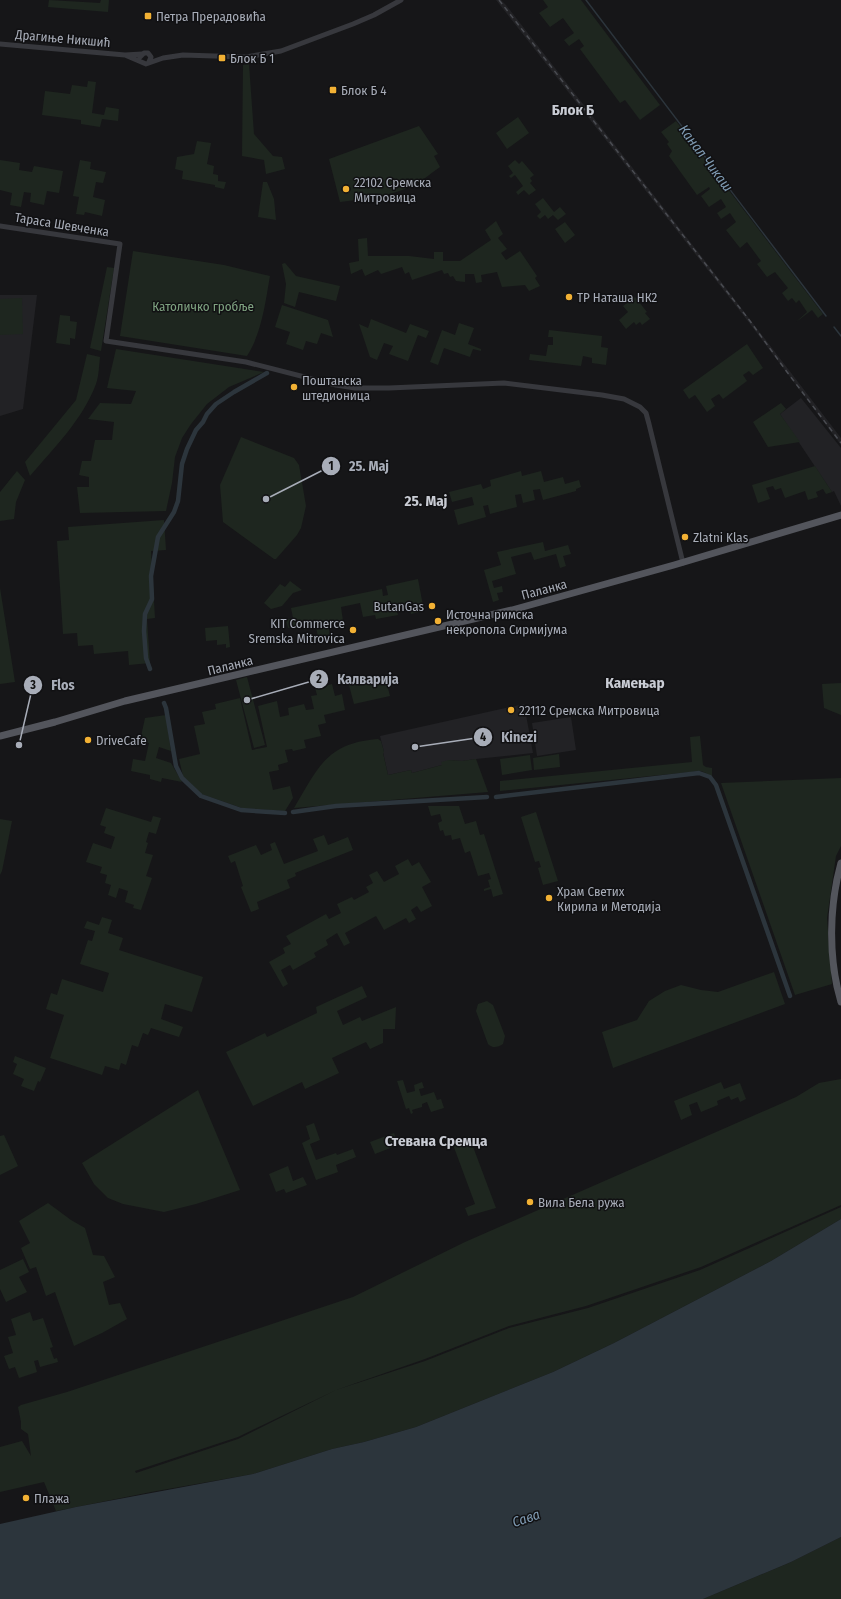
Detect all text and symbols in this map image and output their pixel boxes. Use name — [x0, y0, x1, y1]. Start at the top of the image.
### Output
place label: Петра Прерадовића — [156, 9, 266, 24]
marker: Петра Прерадовића — [143, 11, 153, 21]
street label: Драгиње Никшић — [14, 27, 111, 50]
place label: Блок Б 1 — [230, 51, 274, 66]
marker: Блок Б 1 — [217, 53, 227, 63]
place label: Блок Б 4 — [341, 83, 387, 98]
marker: Блок Б 4 — [328, 85, 338, 95]
district label: Блок Б — [552, 101, 594, 119]
water label: Канал Чикаш — [675, 122, 736, 195]
place label: 22102 Сремска Митровица — [354, 175, 431, 205]
marker: 22102 Сремска Митровица — [341, 184, 351, 194]
street label: Тараса Шевченка — [14, 210, 110, 239]
place label: ТР Наташа НК2 — [577, 290, 658, 305]
marker: ТР Наташа НК2 — [564, 292, 574, 302]
park label: Католичко гробље — [152, 299, 254, 314]
place label: Поштанска штедионица — [302, 373, 370, 403]
marker: Поштанска штедионица — [289, 382, 299, 392]
callout: 25. Maj — [321, 453, 397, 479]
text: 25. Maj — [348, 458, 389, 475]
text: 1 — [328, 459, 334, 473]
district label: 25. Мај — [404, 492, 448, 510]
place label: Zlatni Klas — [693, 530, 749, 545]
marker: Zlatni Klas — [680, 532, 690, 542]
street label: Паланка — [520, 576, 569, 603]
place label: ButanGas — [373, 599, 424, 614]
marker: ButanGas — [427, 601, 437, 611]
place label: Источна римска некропола Сирмијума — [446, 607, 567, 637]
place label: KIT Commerce Sremska Mitrovica — [249, 616, 345, 646]
marker: Источна римска некропола Сирмијума — [433, 616, 443, 626]
marker: KIT Commerce Sremska Mitrovica — [348, 625, 358, 635]
street label: Паланка — [206, 653, 254, 678]
callout: Калварија — [309, 666, 407, 692]
text: Калварија — [337, 671, 399, 688]
callout: Flos — [23, 672, 82, 698]
text: 2 — [315, 672, 322, 686]
district label: Камењар — [605, 674, 665, 692]
text: Flos — [51, 677, 75, 694]
text: 3 — [29, 678, 36, 692]
place label: 22112 Сремска Митровица — [519, 703, 660, 718]
marker: 22112 Сремска Митровица — [506, 705, 516, 715]
callout: Kinezi — [473, 724, 544, 750]
text: Kinezi — [501, 729, 537, 746]
text: 4 — [480, 730, 486, 744]
place label: DriveCafe — [96, 733, 147, 748]
marker: DriveCafe — [83, 735, 93, 745]
place label: Храм Светих Кирила и Методија — [557, 884, 661, 914]
marker: Храм Светих Кирила и Методија — [544, 893, 554, 903]
district label: Стевана Сремца — [385, 1132, 488, 1150]
place label: Вила Бела ружа — [538, 1195, 625, 1210]
marker: Вила Бела ружа — [525, 1197, 535, 1207]
place label: Плажа — [34, 1491, 69, 1506]
marker: Плажа — [21, 1493, 31, 1503]
water label: Сава — [510, 1506, 542, 1531]

